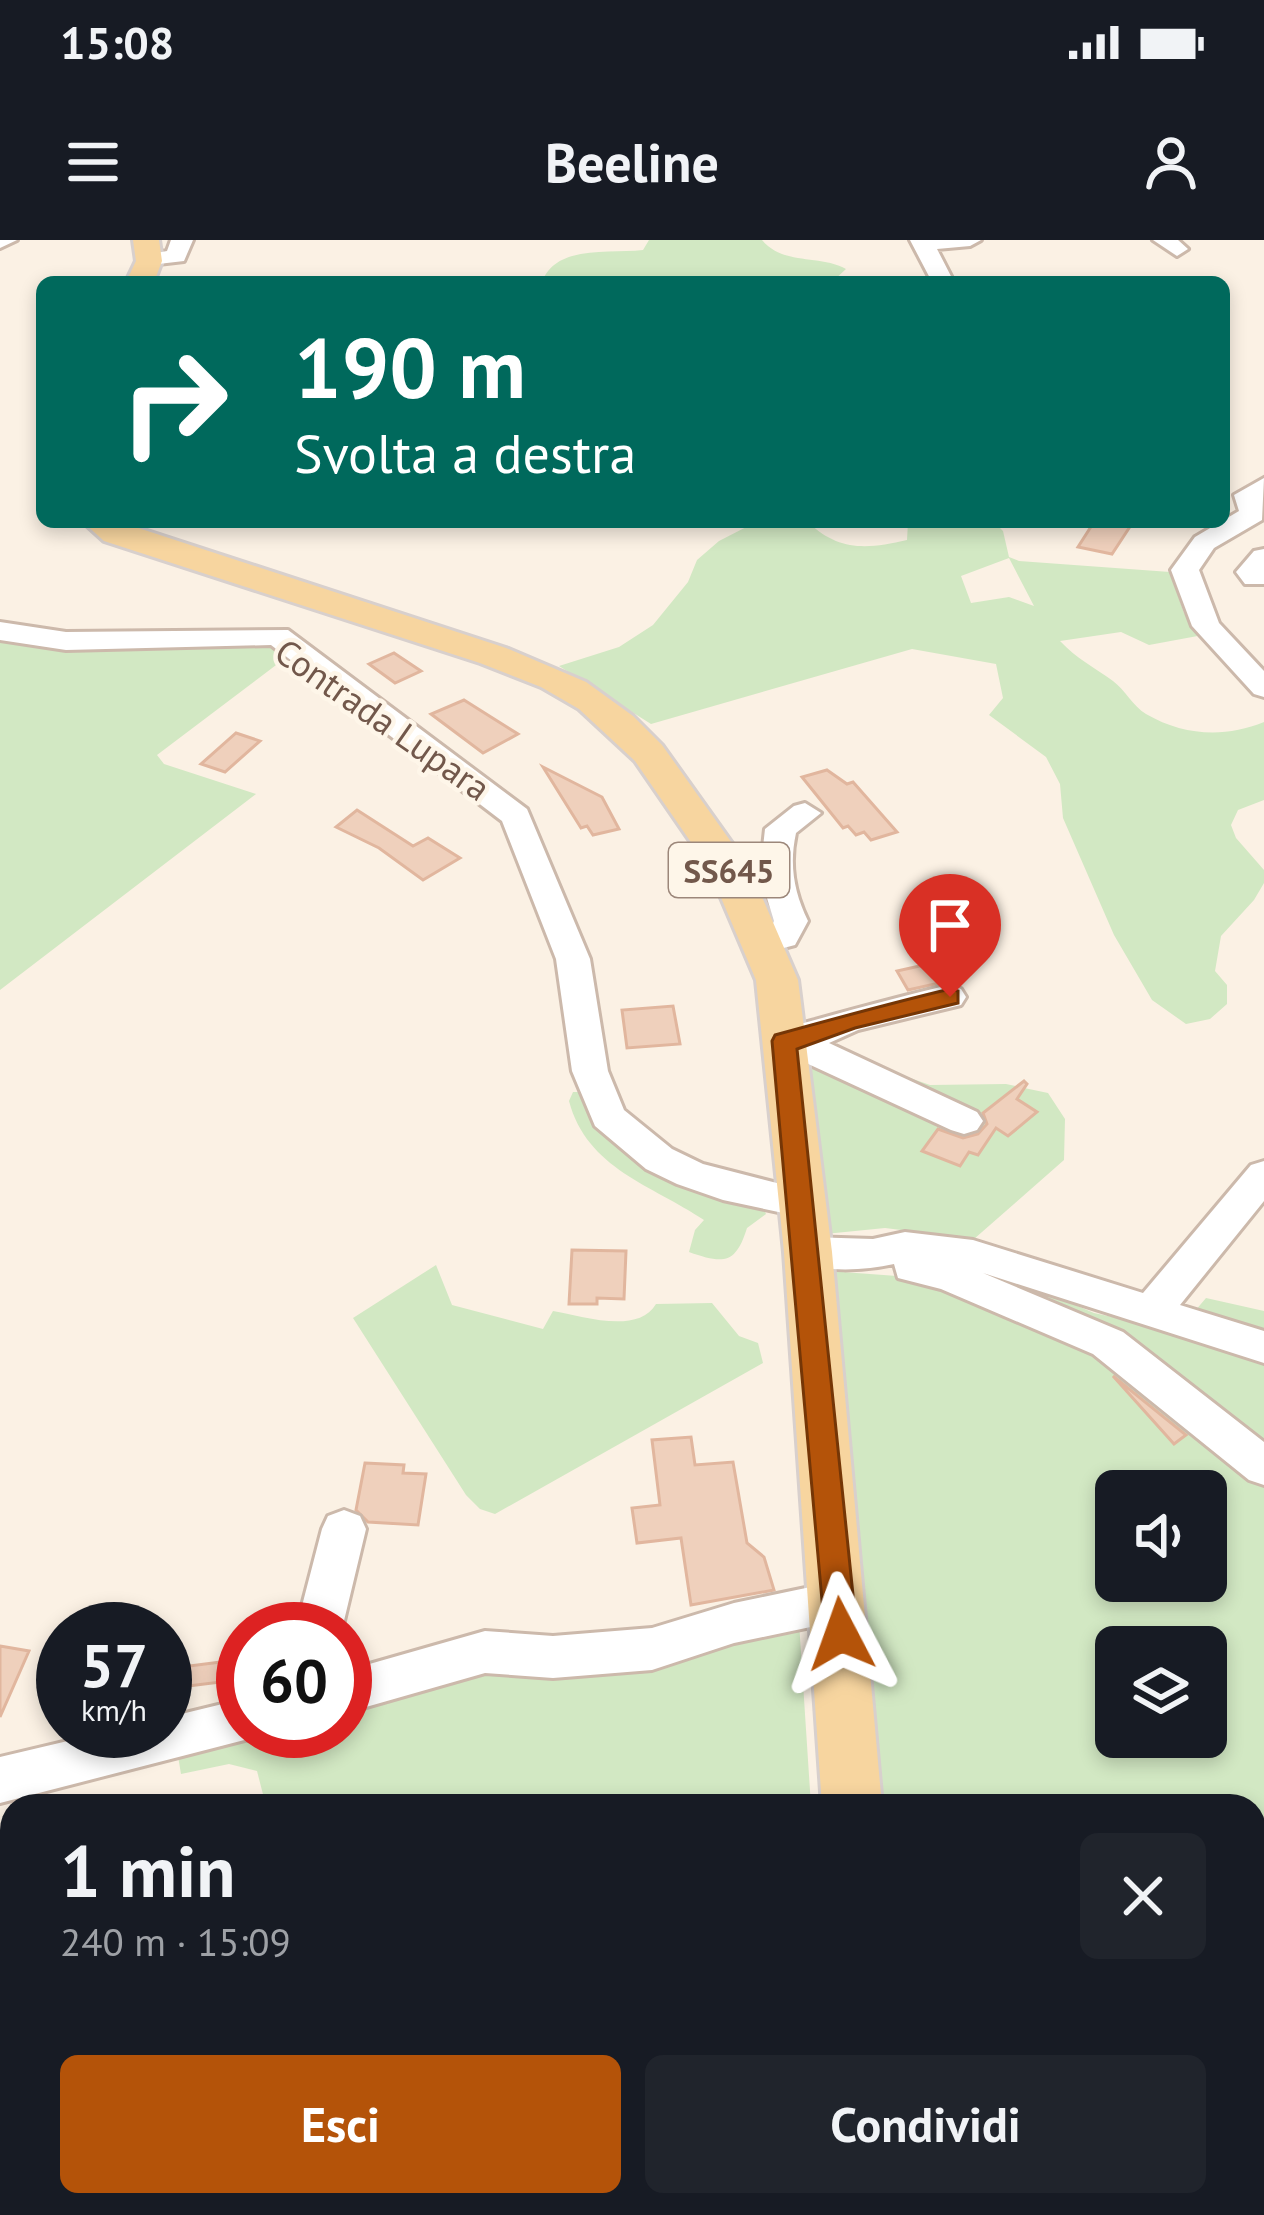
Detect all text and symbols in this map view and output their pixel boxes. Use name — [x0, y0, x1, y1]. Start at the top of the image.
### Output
text: 15:08 — [60, 13, 174, 71]
text: Beeline — [545, 127, 719, 197]
icon: menu — [60, 129, 126, 195]
icon: person — [1138, 129, 1204, 195]
text: 190 m — [294, 312, 526, 421]
icon: right — [96, 324, 252, 480]
text: Svolta a destra — [294, 418, 636, 488]
street label: Contrada Lupara — [266, 627, 500, 811]
road number: SS645 — [669, 843, 789, 897]
pin — [899, 874, 1001, 997]
icon: arrive — [917, 892, 983, 958]
map controls — [1095, 1470, 1227, 1758]
button: sound — [1095, 1470, 1227, 1602]
position arrow — [778, 1571, 904, 1697]
speed limit sign: 60 — [216, 1602, 372, 1758]
text: 57 — [80, 1626, 148, 1704]
button: layers — [1095, 1626, 1227, 1758]
text: km/h — [81, 1690, 147, 1729]
text: 1 min — [60, 1824, 236, 1917]
button: close — [1080, 1833, 1206, 1959]
text: 240 m · 15:09 — [60, 1916, 291, 1967]
button: Esci — [60, 2055, 621, 2193]
button: Condividi — [645, 2055, 1206, 2193]

